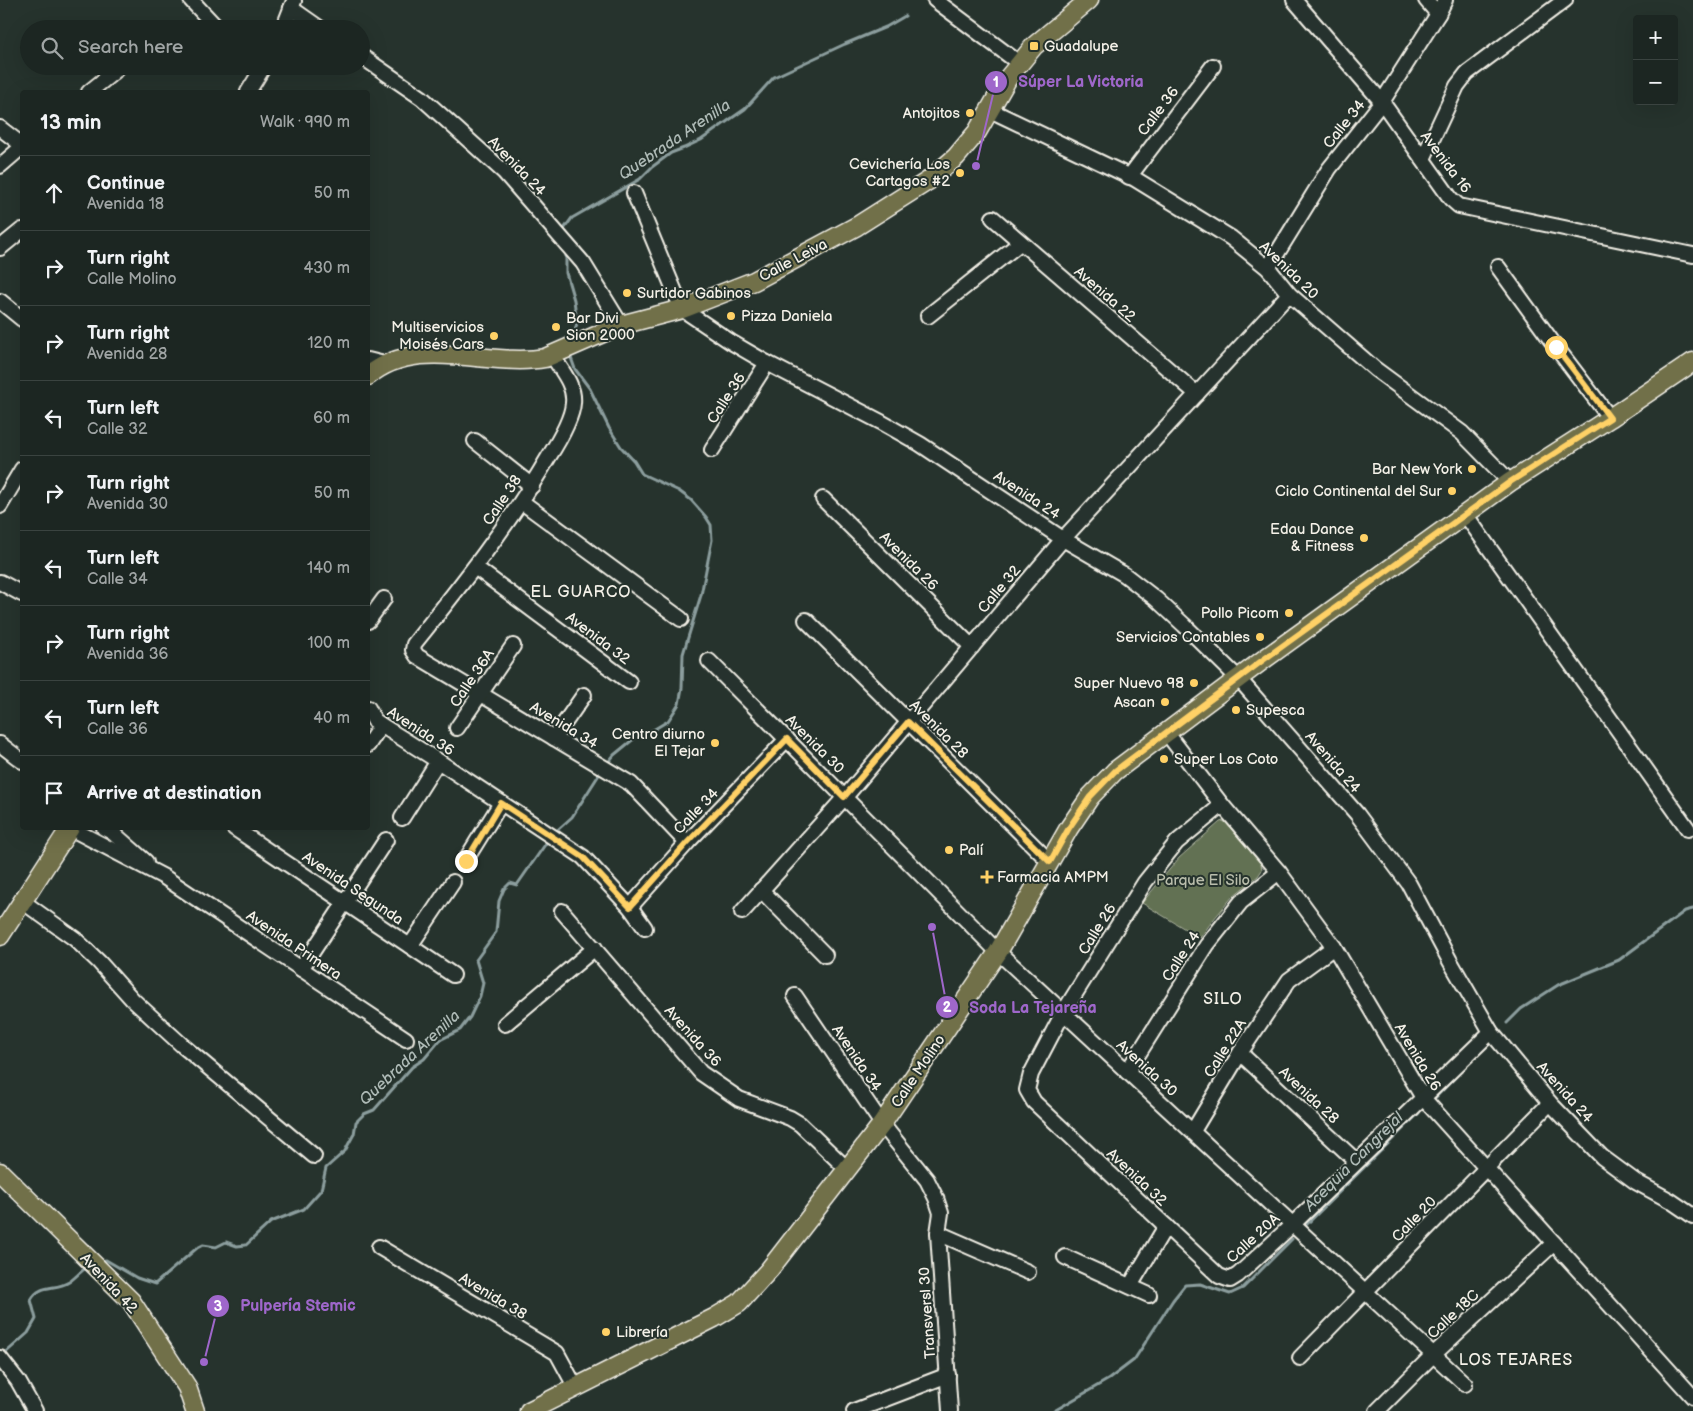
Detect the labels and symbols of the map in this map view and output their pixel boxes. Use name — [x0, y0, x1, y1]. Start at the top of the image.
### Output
place label: Guadalupe — [1044, 37, 1119, 56]
marker: Guadalupe — [1028, 40, 1040, 52]
callout: Súper La Victoria — [983, 66, 1154, 97]
text: 1 — [993, 73, 999, 92]
text: Súper La Victoria — [1018, 73, 1144, 92]
street label: Calle 36 — [1134, 83, 1183, 140]
water label: Quebrada Arenilla — [615, 96, 734, 185]
street label: Calle 34 — [1319, 96, 1370, 152]
place label: Antojitos — [903, 104, 961, 123]
marker: Antojitos — [964, 107, 976, 119]
street label: Avenida 16 — [1416, 128, 1475, 197]
street label: Avenida 24 — [484, 133, 550, 200]
place label: Cevichería Los Cartagos #2 — [849, 155, 951, 191]
marker: Cevichería Los Cartagos #2 — [954, 167, 966, 179]
street label: Calle Leiva — [756, 235, 830, 286]
street label: Avenida 20 — [1255, 237, 1323, 304]
street label: Avenida 22 — [1070, 262, 1140, 326]
place label: Surtidor Gabinos — [637, 284, 751, 303]
marker: Surtidor Gabinos — [621, 287, 633, 299]
place label: Pizza Daniela — [741, 307, 832, 326]
place label: Bar Divi Sion 2000 — [566, 309, 635, 345]
marker: Pizza Daniela — [725, 310, 737, 322]
place label: Multiservicios Moisés Cars — [391, 318, 485, 354]
marker: Bar Divi Sion 2000 — [550, 321, 562, 333]
marker: Multiservicios Moisés Cars — [488, 330, 500, 342]
route start — [1545, 336, 1568, 359]
street label: Calle 36 — [703, 369, 750, 427]
place label: Bar New York — [1372, 460, 1463, 479]
marker: Bar New York — [1466, 463, 1478, 475]
street label: Avenida 24 — [990, 467, 1064, 524]
street label: Calle 38 — [479, 471, 526, 529]
place label: Ciclo Continental del Sur — [1275, 482, 1443, 501]
marker: Ciclo Continental del Sur — [1446, 485, 1458, 497]
place label: Edau Dance & Fitness — [1270, 520, 1355, 556]
street label: Avenida 26 — [875, 528, 942, 595]
marker: Edau Dance & Fitness — [1358, 532, 1370, 544]
street label: Calle 32 — [974, 561, 1025, 617]
district label: EL GUARCO — [530, 583, 632, 602]
place label: Pollo Picom — [1201, 604, 1279, 623]
marker: Pollo Picom — [1283, 607, 1295, 619]
street label: Avenida 32 — [562, 608, 634, 669]
place label: Servicios Contables — [1116, 628, 1251, 647]
marker: Servicios Contables — [1254, 631, 1266, 643]
street label: Calle 36A — [446, 645, 499, 711]
place label: Super Nuevo 98 — [1074, 674, 1184, 693]
marker: Super Nuevo 98 — [1188, 677, 1200, 689]
place label: Ascan — [1114, 693, 1155, 712]
street label: Avenida 28 — [905, 696, 972, 763]
marker: Ascan — [1159, 696, 1171, 708]
street label: Avenida 34 — [526, 698, 601, 753]
place label: Supesca — [1246, 701, 1305, 720]
street label: Avenida 36 — [384, 703, 458, 760]
marker: Supesca — [1230, 704, 1242, 716]
street label: Avenida 30 — [781, 711, 848, 778]
place label: Centro diurno El Tejar — [612, 725, 706, 761]
street label: Avenida 24 — [1301, 728, 1365, 797]
marker: Centro diurno El Tejar — [709, 737, 721, 749]
place label: Super Los Coto — [1174, 750, 1278, 769]
marker: Super Los Coto — [1158, 753, 1170, 765]
street label: Calle 34 — [670, 784, 723, 838]
place label: Palí — [959, 841, 984, 860]
marker: Palí — [943, 844, 955, 856]
street label: Avenida Segunda — [298, 848, 407, 929]
route end — [455, 850, 478, 873]
place label: Farmacia AMPM — [997, 868, 1109, 887]
marker: Farmacia AMPM — [981, 871, 993, 883]
park label: Parque El Silo — [1156, 871, 1250, 890]
street label: Calle 26 — [1074, 900, 1121, 958]
street label: Avenida Primera — [242, 906, 345, 984]
street label: Calle 24 — [1158, 927, 1205, 985]
district label: SILO — [1203, 990, 1243, 1009]
callout: Soda La Tejareña — [934, 992, 1107, 1023]
text: 2 — [943, 998, 952, 1017]
text: Soda La Tejareña — [969, 999, 1097, 1018]
street label: Avenida 36 — [660, 1002, 725, 1071]
water label: Quebrada Arenilla — [356, 1007, 464, 1110]
street label: Calle 22A — [1200, 1015, 1251, 1081]
street label: Avenida 26 — [1390, 1020, 1445, 1095]
street label: Avenida 34 — [827, 1021, 886, 1095]
street label: Calle Molino — [887, 1031, 950, 1111]
street label: Avenida 30 — [1112, 1036, 1181, 1101]
street label: Avenida 24 — [1532, 1058, 1597, 1127]
street label: Avenida 28 — [1275, 1063, 1343, 1128]
water label: Acequia Cangrejal — [1300, 1108, 1409, 1216]
street label: Avenida 32 — [1102, 1145, 1171, 1210]
street label: Calle 20 — [1388, 1192, 1441, 1246]
street label: Calle 20A — [1223, 1209, 1285, 1267]
street label: Avenida 42 — [76, 1249, 142, 1318]
street label: Transversl 30 — [915, 1266, 940, 1360]
street label: Avenida 38 — [455, 1269, 530, 1324]
street label: Calle 18C — [1423, 1285, 1483, 1343]
callout: Pulpería Stemic — [205, 1290, 366, 1321]
text: 3 — [214, 1297, 223, 1316]
text: Pulpería Stemic — [240, 1297, 356, 1316]
place label: Librería — [616, 1323, 668, 1342]
marker: Librería — [600, 1326, 612, 1338]
district label: LOS TEJARES — [1459, 1351, 1573, 1370]

